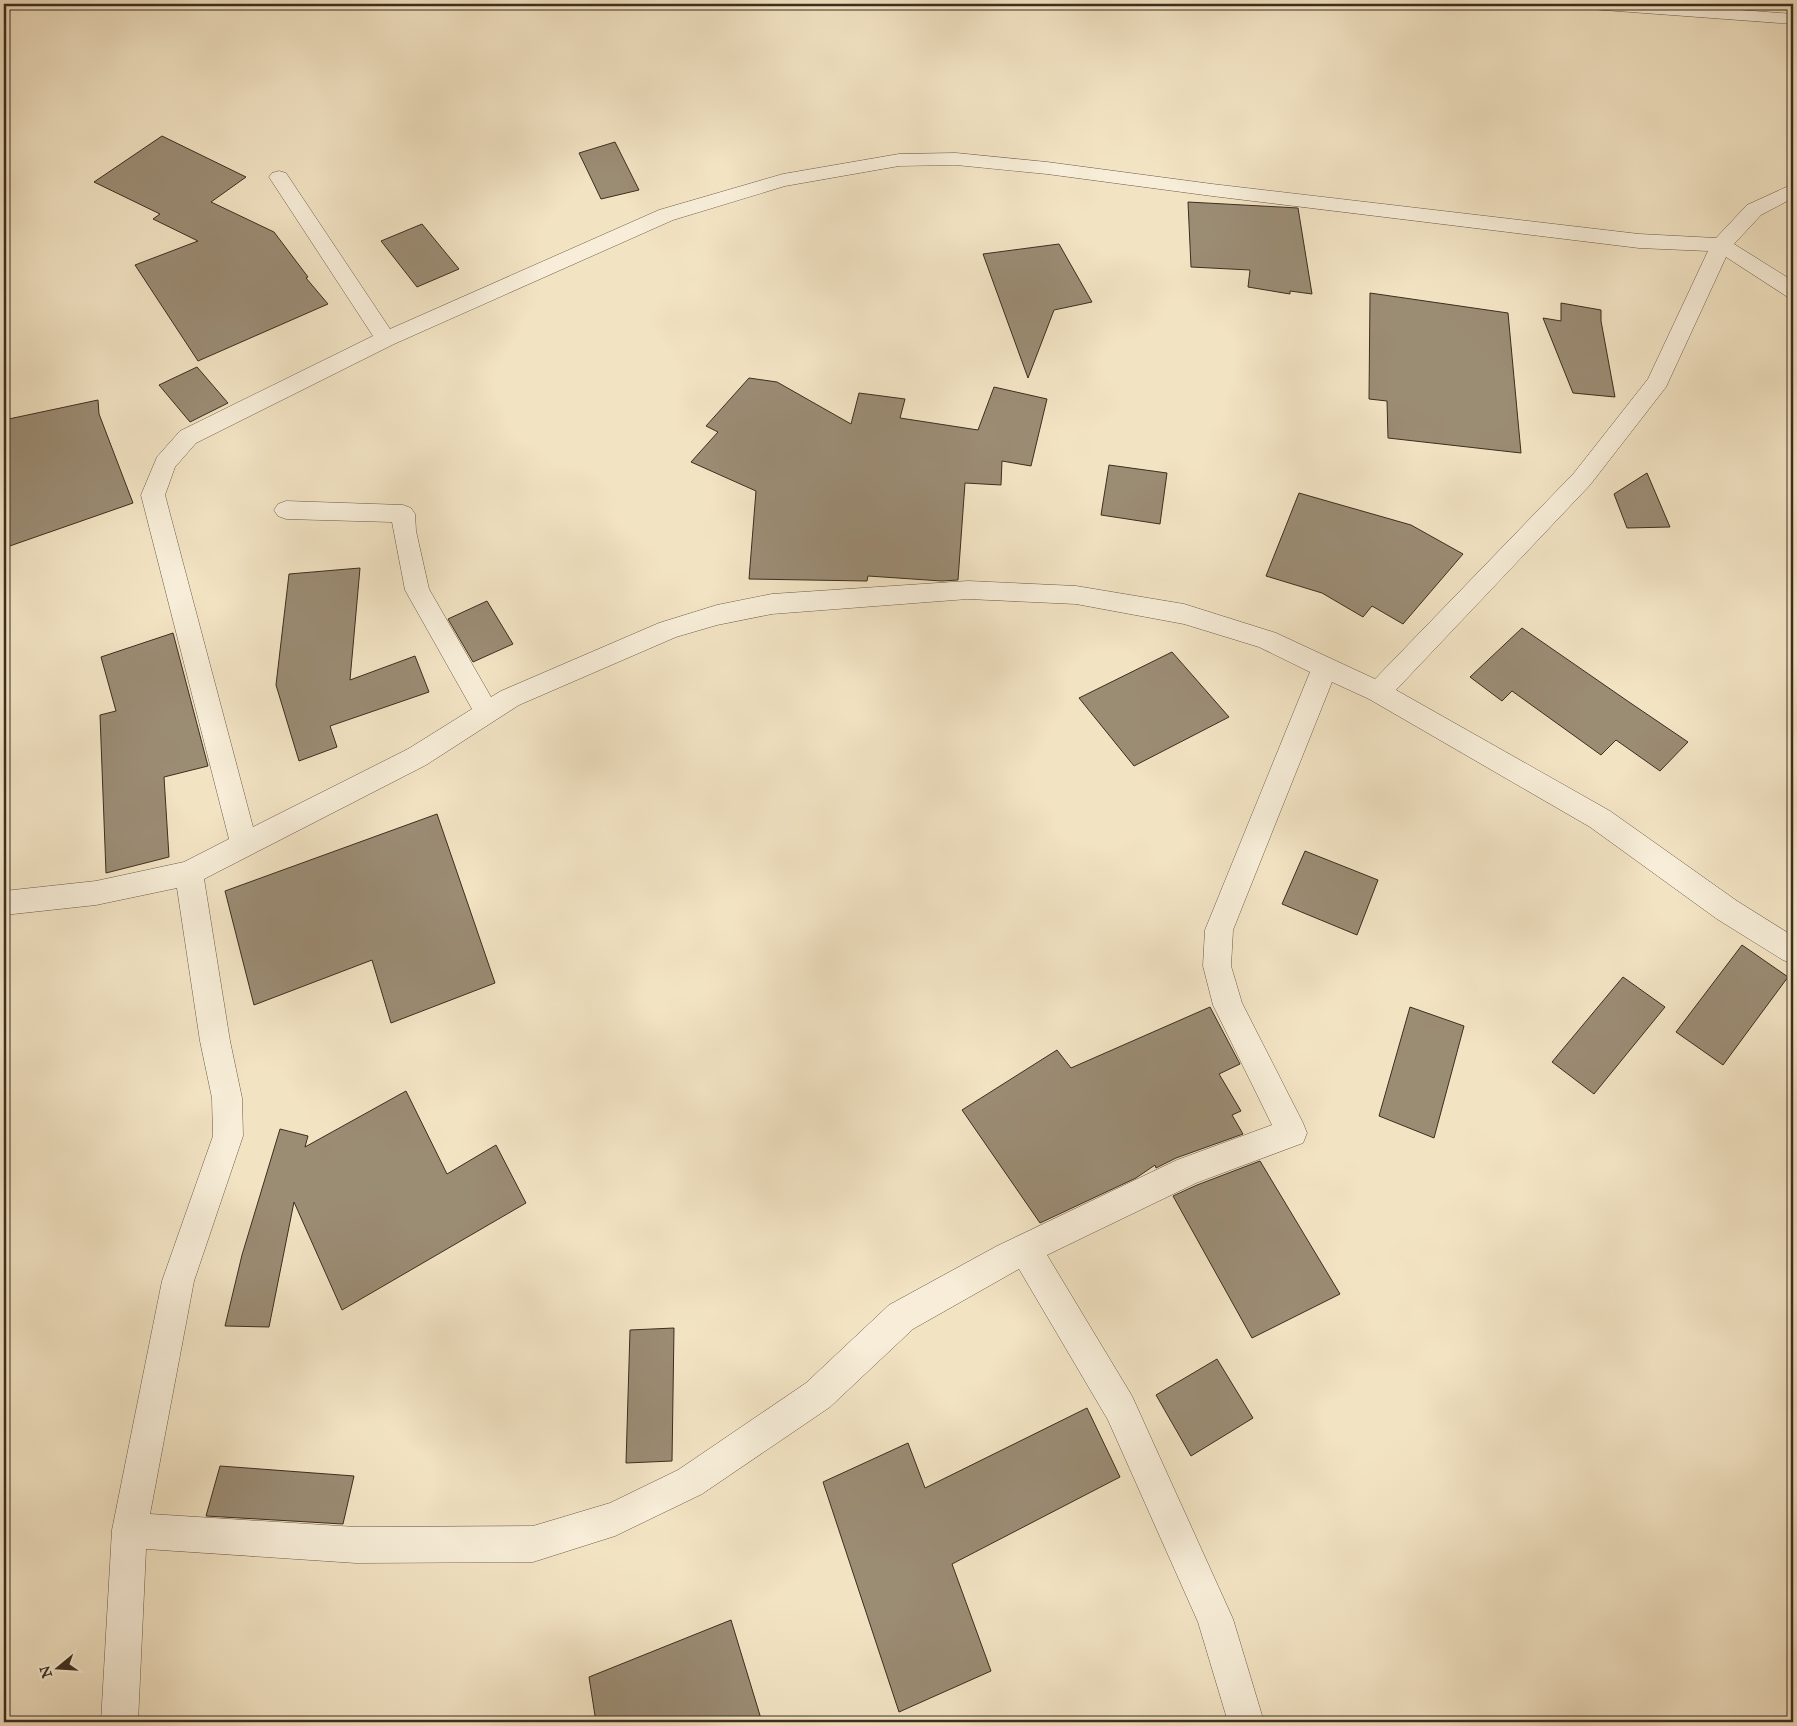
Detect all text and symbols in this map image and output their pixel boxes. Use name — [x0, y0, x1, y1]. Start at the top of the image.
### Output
north arrow — [32, 1644, 82, 1694]
text: N — [36, 1663, 56, 1680]

